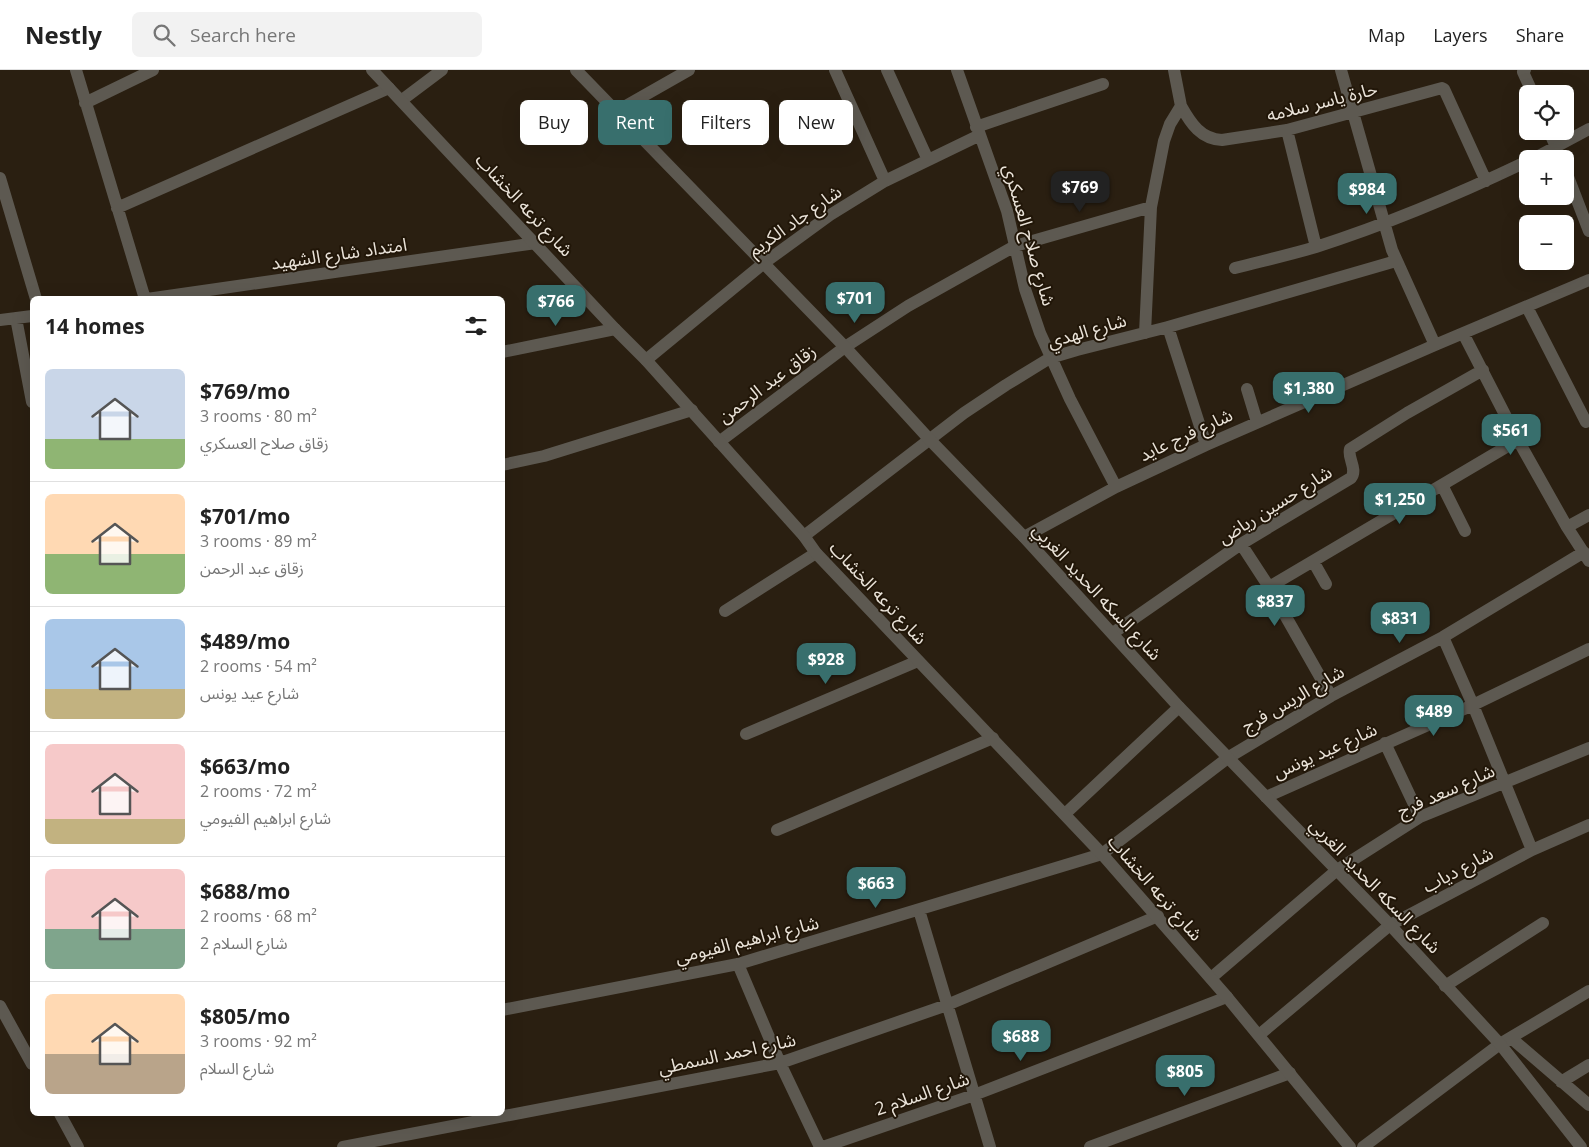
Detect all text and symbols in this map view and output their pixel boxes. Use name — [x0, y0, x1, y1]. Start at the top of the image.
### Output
search box — [132, 12, 482, 57]
text: Nestly — [25, 18, 102, 51]
icon: search — [150, 21, 178, 49]
text: Search here — [190, 22, 296, 48]
text: Map — [1368, 23, 1405, 47]
text: Layers — [1433, 23, 1488, 47]
text: Share — [1516, 23, 1564, 47]
street label: حارة ياسر سلامه — [1264, 76, 1380, 126]
map controls — [1519, 85, 1574, 270]
button: locate — [1519, 85, 1574, 140]
chip: Buy — [520, 100, 588, 145]
chip: Rent — [598, 100, 672, 145]
chip: Filters — [682, 100, 769, 145]
chip: New — [779, 100, 853, 145]
street label: شارع ترعه الخشاب — [468, 147, 579, 263]
button: + — [1519, 150, 1574, 205]
street label: شارع صلاح العسكري — [995, 161, 1062, 309]
pin: $769 — [1050, 170, 1110, 213]
pin: $984 — [1337, 172, 1397, 215]
text: $769 — [1062, 176, 1098, 198]
text: $984 — [1349, 178, 1385, 200]
street label: شارع جاد الكريم — [743, 179, 848, 264]
button: − — [1519, 215, 1574, 270]
street label: امتداد شارع الشهيد — [269, 232, 409, 277]
pin: $701 — [825, 282, 885, 324]
pin: $766 — [526, 284, 586, 327]
text: $701 — [837, 287, 873, 309]
text: $766 — [538, 290, 574, 312]
street label: شارع الهدي — [1044, 307, 1130, 356]
text: 14 homes — [45, 312, 145, 340]
icon: filters — [462, 312, 490, 340]
street label: زقاق عبد الرحمن — [712, 338, 820, 428]
pin: $1,380 — [1268, 372, 1350, 414]
text: $769/mo — [200, 377, 290, 405]
text: $1,380 — [1284, 377, 1334, 399]
icon: home — [85, 389, 145, 449]
street label: شارع فرج عايد — [1135, 402, 1237, 469]
text: 3 rooms · 80 m² — [200, 405, 317, 427]
pin: $561 — [1481, 414, 1541, 456]
text: $561 — [1493, 419, 1529, 441]
text: زقاق صلاح العسكري — [200, 432, 329, 454]
street label: شارع حسين رياض — [1213, 459, 1338, 551]
pin: $1,250 — [1359, 482, 1441, 525]
text: $1,250 — [1375, 488, 1425, 510]
text: $701/mo — [200, 502, 290, 530]
icon: home — [85, 514, 145, 574]
street label: شارع السكه الحديد الغربي — [1026, 518, 1168, 667]
text: 3 rooms · 89 m² — [200, 530, 317, 552]
street label: شارع ترعه الخشاب — [822, 535, 933, 651]
text: زقاق عبد الرحمن — [200, 557, 304, 579]
pin: $837 — [1245, 584, 1305, 627]
text: $837 — [1257, 590, 1293, 612]
pin: $831 — [1370, 602, 1430, 644]
text: $831 — [1382, 607, 1418, 629]
text: $489/mo — [200, 627, 290, 655]
icon: home — [85, 639, 145, 699]
pin: $928 — [796, 642, 856, 685]
text: $928 — [808, 648, 844, 670]
text: 2 rooms · 54 m² — [200, 655, 317, 677]
street label: شارع الريس فرج — [1237, 659, 1350, 740]
text: شارع عيد يونس — [200, 682, 299, 704]
pin: $489 — [1404, 694, 1464, 737]
text: $489 — [1416, 700, 1452, 722]
street label: شارع عيد يونس — [1269, 716, 1382, 786]
text: $663/mo — [200, 752, 290, 780]
street label: شارع سعد فرج — [1393, 758, 1499, 825]
icon: home — [85, 764, 145, 824]
text: 2 rooms · 72 m² — [200, 780, 317, 802]
text: شارع ابراهيم الفيومي — [200, 807, 331, 829]
street label: شارع السكه الحديد الغربي — [1303, 812, 1447, 960]
street label: شارع ترعه الخشاب — [1101, 829, 1208, 947]
street label: شارع دياب — [1418, 840, 1498, 900]
pin: $663 — [846, 866, 906, 909]
text: $663 — [858, 872, 894, 894]
text: $688/mo — [200, 877, 290, 905]
icon: home — [85, 889, 145, 949]
text: 2 rooms · 68 m² — [200, 905, 317, 927]
street label: شارع ابراهيم الفيومي — [672, 910, 822, 971]
text: شارع السلام 2 — [200, 932, 288, 954]
text: $805/mo — [200, 1002, 290, 1030]
icon: home — [85, 1014, 145, 1074]
pin: $688 — [991, 1020, 1051, 1062]
text: $688 — [1003, 1025, 1039, 1047]
street label: شارع احمد السمطي — [656, 1027, 798, 1082]
text: 3 rooms · 92 m² — [200, 1030, 317, 1052]
pin: $805 — [1155, 1054, 1215, 1097]
text: شارع السلام — [200, 1057, 274, 1079]
text: $805 — [1167, 1060, 1203, 1082]
street label: شارع السلام 2 — [871, 1066, 973, 1123]

